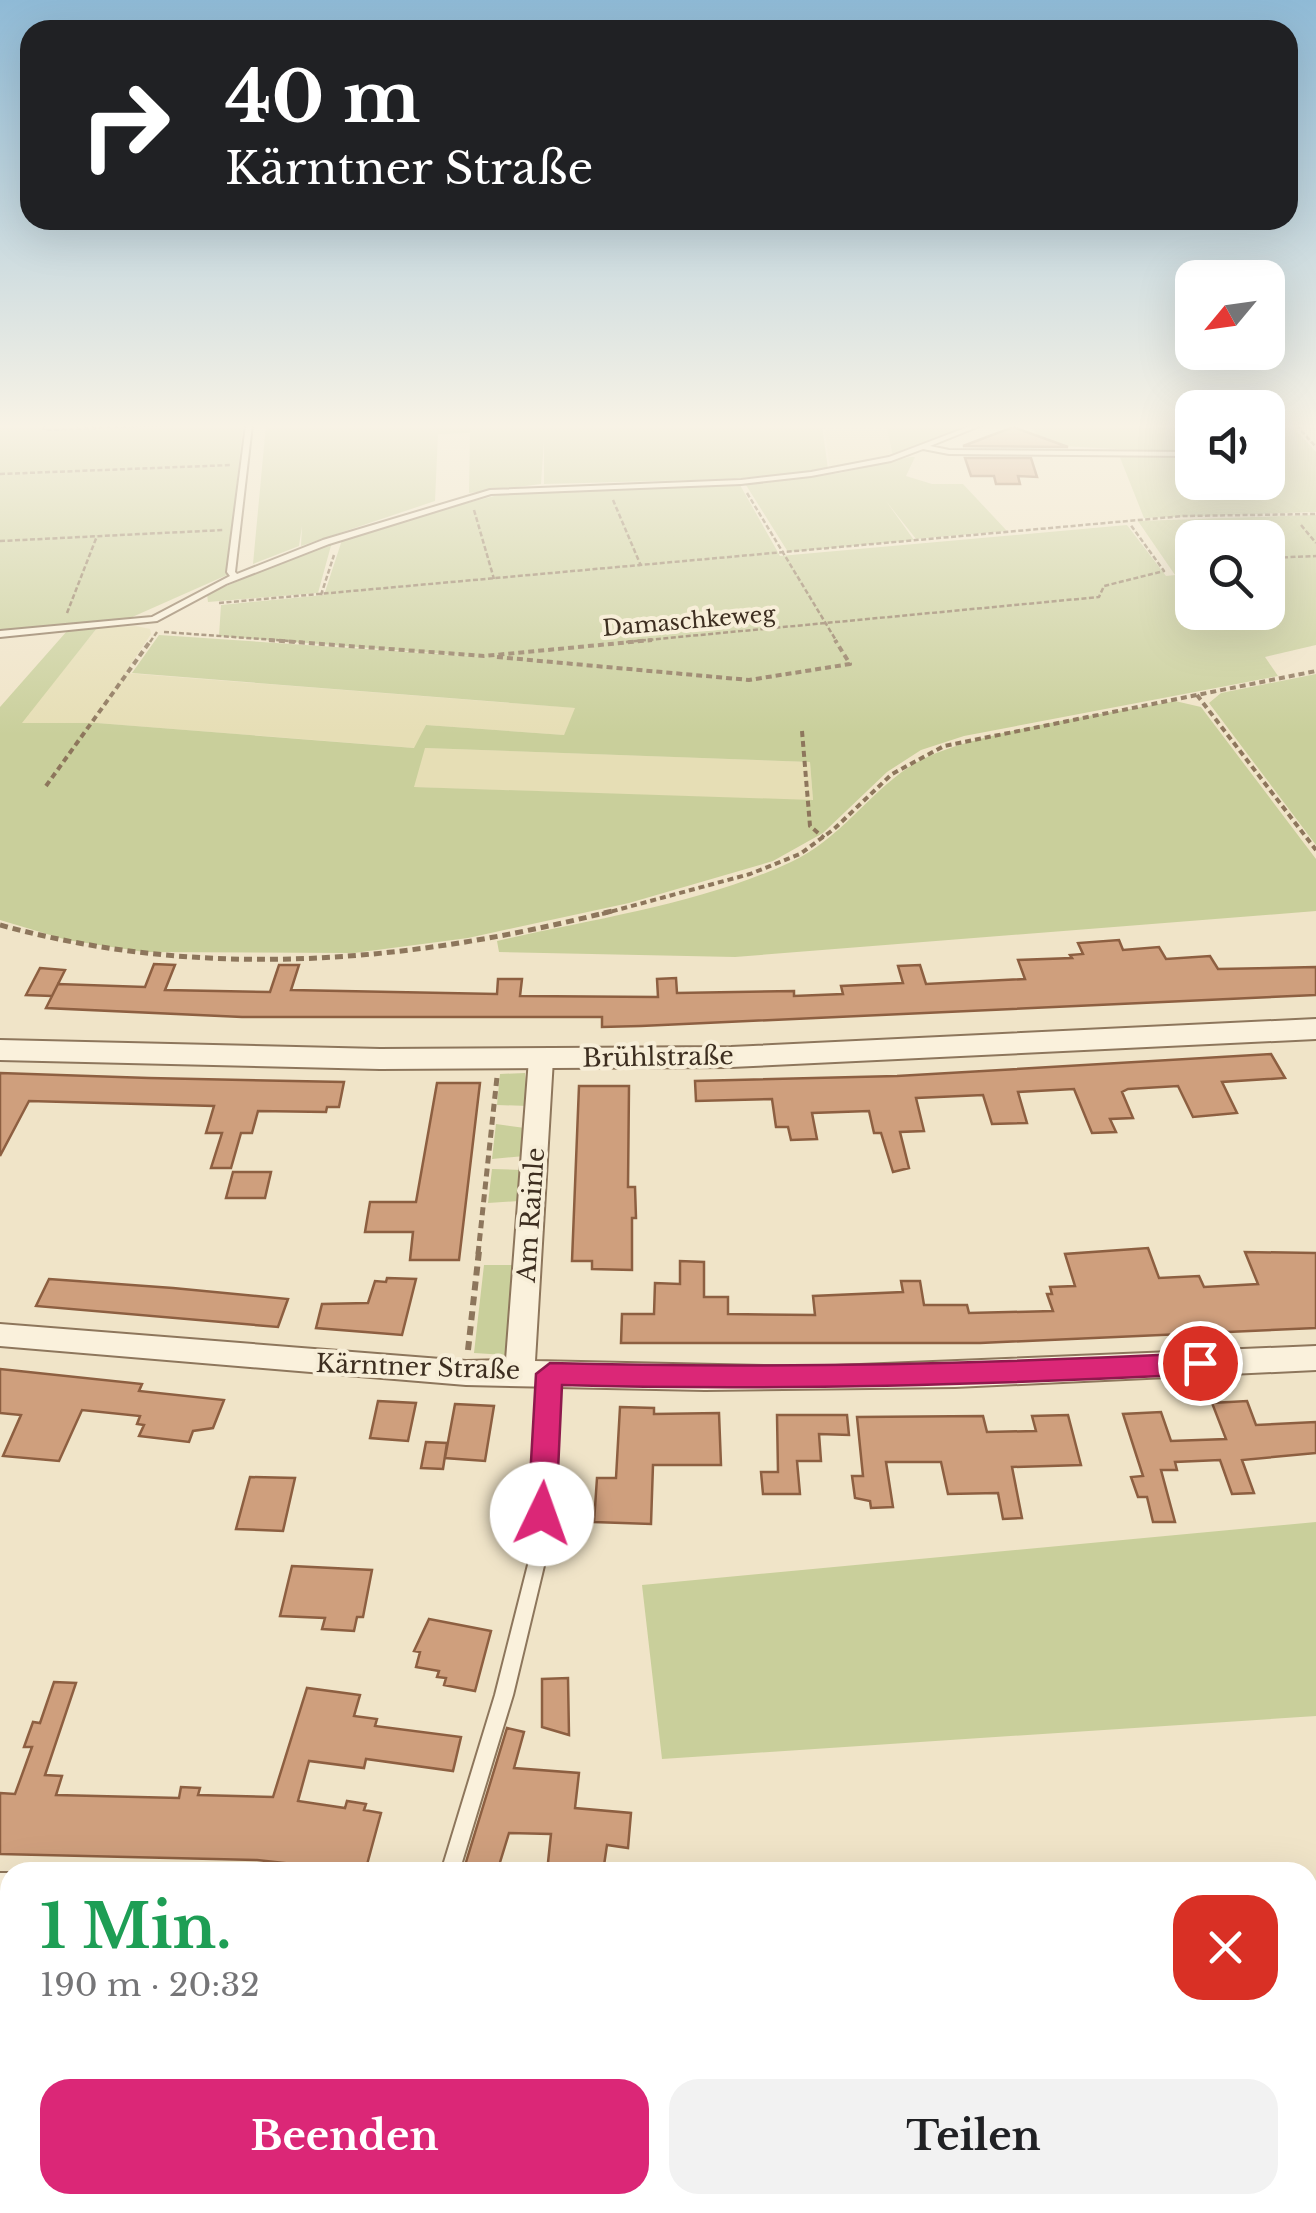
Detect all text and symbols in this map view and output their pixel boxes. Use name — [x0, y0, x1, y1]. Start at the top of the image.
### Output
text: 40 m — [225, 54, 420, 141]
icon: right — [60, 60, 190, 190]
text: Kärntner Straße — [225, 140, 593, 196]
north arrow — [1175, 260, 1285, 370]
map controls — [1175, 260, 1285, 630]
button: sound — [1175, 390, 1285, 500]
button: search — [1175, 520, 1285, 630]
street label: Damaschkeweg — [601, 600, 777, 642]
street label: Brühlstraße — [582, 1040, 734, 1074]
street label: Am Rainle — [511, 1147, 551, 1284]
pin — [1158, 1321, 1243, 1406]
icon: arrive — [1173, 1336, 1228, 1391]
street label: Kärntner Straße — [315, 1348, 521, 1386]
position arrow — [490, 1462, 594, 1566]
text: 1 Min. — [40, 1890, 232, 1964]
button: close — [1173, 1895, 1278, 2000]
text: 190 m · 20:32 — [40, 1965, 260, 2005]
button: Beenden — [40, 2079, 649, 2194]
button: Teilen — [669, 2079, 1278, 2194]

